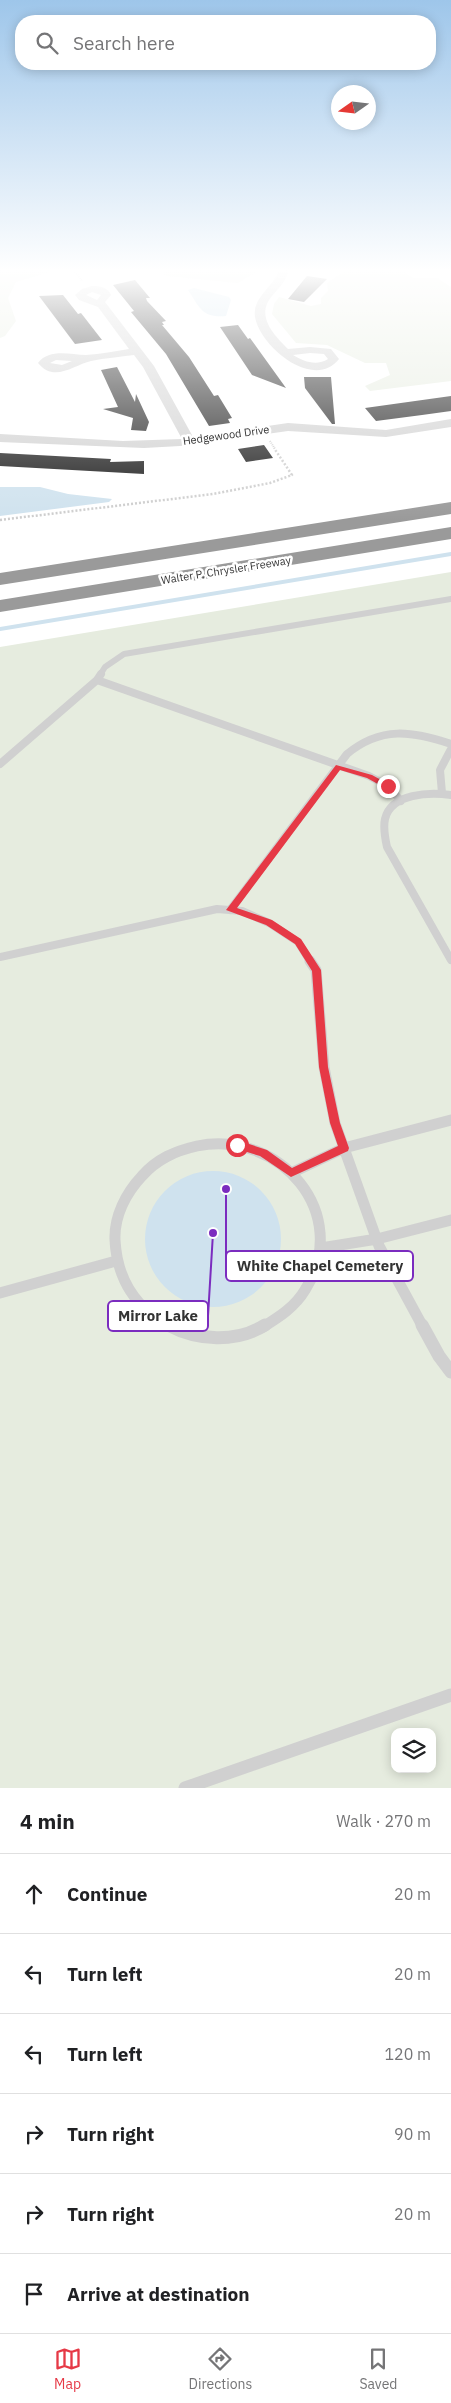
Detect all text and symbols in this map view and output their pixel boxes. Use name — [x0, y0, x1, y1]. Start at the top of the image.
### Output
search box — [15, 15, 436, 70]
icon: search — [33, 29, 61, 57]
text: Search here — [73, 31, 175, 55]
north arrow — [331, 85, 376, 130]
street label: Hedgewood Drive — [182, 422, 270, 448]
street label: Walter P. Chrysler Freeway — [160, 553, 292, 587]
route end — [377, 775, 400, 798]
route start — [226, 1134, 249, 1157]
callout: White Chapel Cemetery — [226, 1251, 413, 1281]
text: White Chapel Cemetery — [237, 1256, 403, 1275]
callout: Mirror Lake — [108, 1301, 208, 1331]
text: Mirror Lake — [118, 1306, 198, 1325]
map controls — [391, 1728, 436, 1773]
button: layers — [391, 1728, 436, 1773]
text: 4 min — [20, 1807, 75, 1835]
text: Walk · 270 m — [336, 1811, 431, 1831]
icon: ahead — [20, 1880, 48, 1908]
text: Continue — [67, 1882, 147, 1906]
text: 20 m — [394, 1884, 431, 1904]
icon: left — [20, 1960, 48, 1988]
text: Turn left — [67, 1962, 143, 1986]
text: 20 m — [394, 1964, 431, 1984]
icon: left — [20, 2040, 48, 2068]
text: Turn left — [67, 2042, 143, 2066]
text: 120 m — [384, 2044, 431, 2064]
icon: right — [20, 2120, 48, 2148]
text: Turn right — [67, 2122, 154, 2146]
text: 90 m — [394, 2124, 431, 2144]
icon: right — [20, 2200, 48, 2228]
text: Turn right — [67, 2202, 154, 2226]
text: 20 m — [394, 2204, 431, 2224]
icon: arrive — [20, 2280, 48, 2308]
text: Arrive at destination — [67, 2282, 250, 2306]
tab: Map — [54, 2345, 82, 2393]
tab: Directions — [189, 2345, 252, 2393]
tab: Saved — [359, 2345, 397, 2393]

